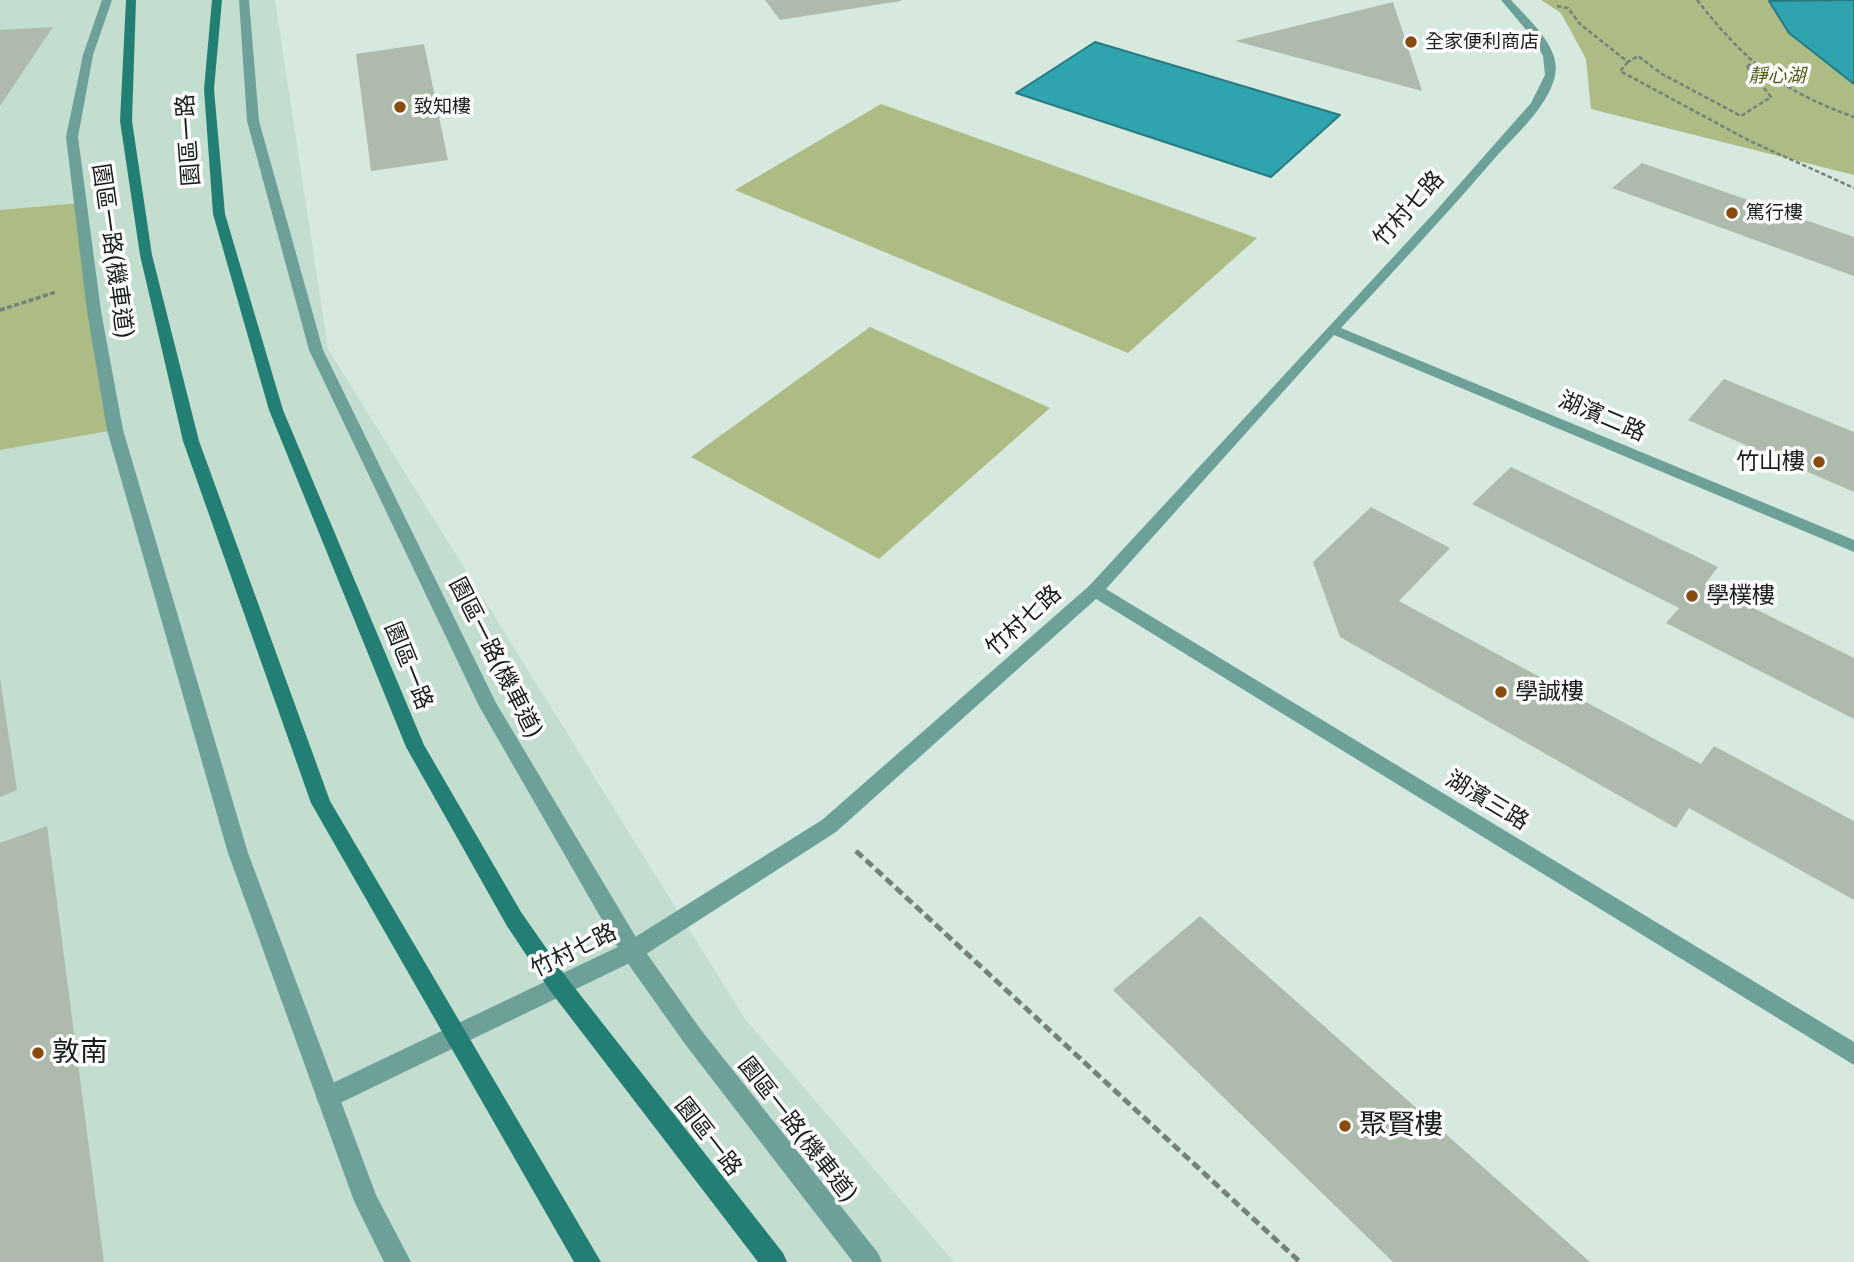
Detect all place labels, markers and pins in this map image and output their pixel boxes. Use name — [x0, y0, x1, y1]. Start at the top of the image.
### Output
place label: 全家便利商店 — [1425, 31, 1539, 53]
marker: 全家便利商店 — [1403, 34, 1419, 50]
place label: 致知樓 — [414, 96, 471, 118]
marker: 致知樓 — [392, 99, 408, 115]
place label: 篤行樓 — [1746, 202, 1803, 224]
marker: 篤行樓 — [1724, 205, 1740, 221]
place label: 竹山樓 — [1736, 448, 1805, 476]
marker: 竹山樓 — [1811, 454, 1827, 470]
place label: 學樸樓 — [1706, 582, 1775, 610]
marker: 學樸樓 — [1684, 588, 1700, 604]
place label: 學誠樓 — [1515, 678, 1584, 706]
marker: 學誠樓 — [1493, 684, 1509, 700]
place label: 敦南 — [52, 1036, 108, 1070]
marker: 敦南 — [30, 1045, 46, 1061]
place label: 聚賢樓 — [1359, 1109, 1443, 1143]
marker: 聚賢樓 — [1337, 1118, 1353, 1134]

